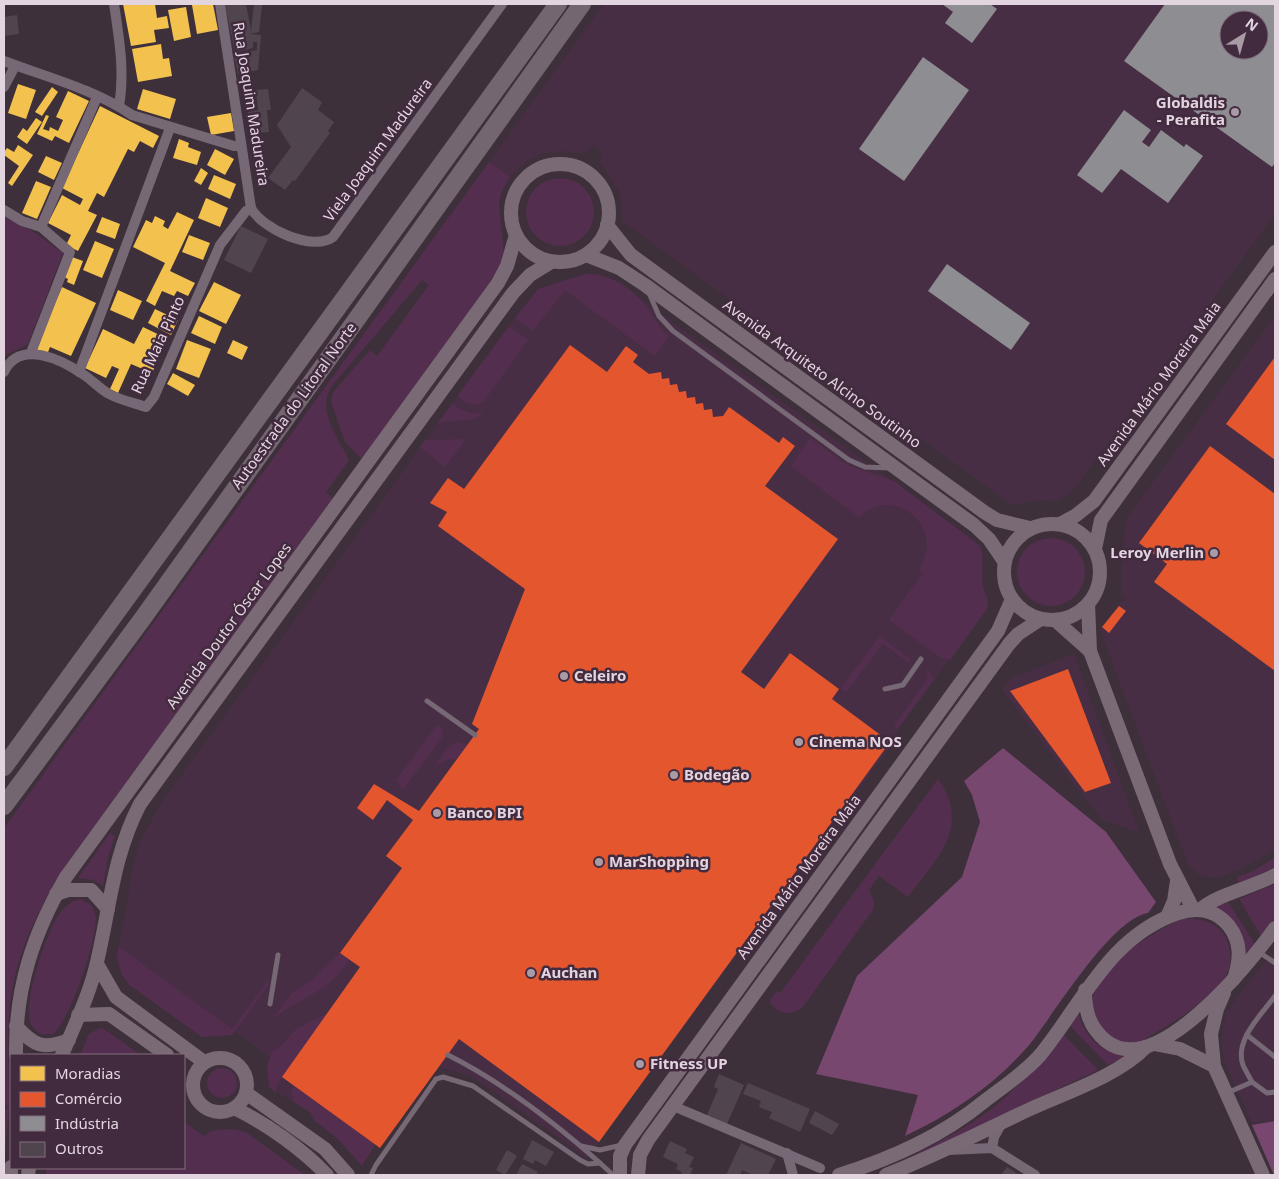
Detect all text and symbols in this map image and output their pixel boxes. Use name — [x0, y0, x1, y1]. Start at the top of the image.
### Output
north arrow — [1219, 10, 1269, 60]
text: N — [1242, 13, 1262, 35]
street label: Rua Joaquim Madureira — [229, 20, 275, 187]
street label: Viela Joaquim Madureira — [318, 74, 436, 225]
place label: Globaldis - Perafita — [1156, 92, 1225, 129]
marker: Globaldis - Perafita — [1229, 106, 1241, 118]
street label: Rua Maia Pinto — [126, 292, 189, 397]
street label: Avenida Arquiteto Alcino Soutinho — [719, 294, 926, 452]
street label: Avenida Mário Moreira Maia — [1092, 297, 1225, 470]
street label: Autoestrada do Litoral Norte — [226, 318, 360, 493]
street label: Avenida Doutor Óscar Lopes — [161, 538, 295, 712]
place label: Leroy Merlin — [1110, 542, 1204, 562]
marker: Leroy Merlin — [1208, 547, 1220, 559]
place label: Celeiro — [574, 665, 626, 685]
marker: Celeiro — [558, 670, 570, 682]
place label: Cinema NOS — [809, 731, 902, 751]
marker: Cinema NOS — [793, 736, 805, 748]
place label: Bodegão — [684, 764, 750, 784]
marker: Bodegão — [668, 769, 680, 781]
street label: Avenida Mário Moreira Maia — [732, 790, 865, 963]
place label: Banco BPI — [447, 802, 522, 822]
marker: Banco BPI — [431, 807, 443, 819]
place label: MarShopping — [609, 851, 709, 871]
marker: MarShopping — [593, 856, 605, 868]
place label: Auchan — [541, 962, 597, 982]
marker: Auchan — [525, 967, 537, 979]
place label: Fitness UP — [650, 1053, 728, 1073]
legend — [10, 1054, 185, 1169]
marker: Fitness UP — [634, 1058, 646, 1070]
text: Moradias — [55, 1063, 121, 1083]
text: Comércio — [55, 1088, 122, 1108]
text: Indústria — [55, 1113, 119, 1133]
text: Outros — [55, 1138, 104, 1158]

